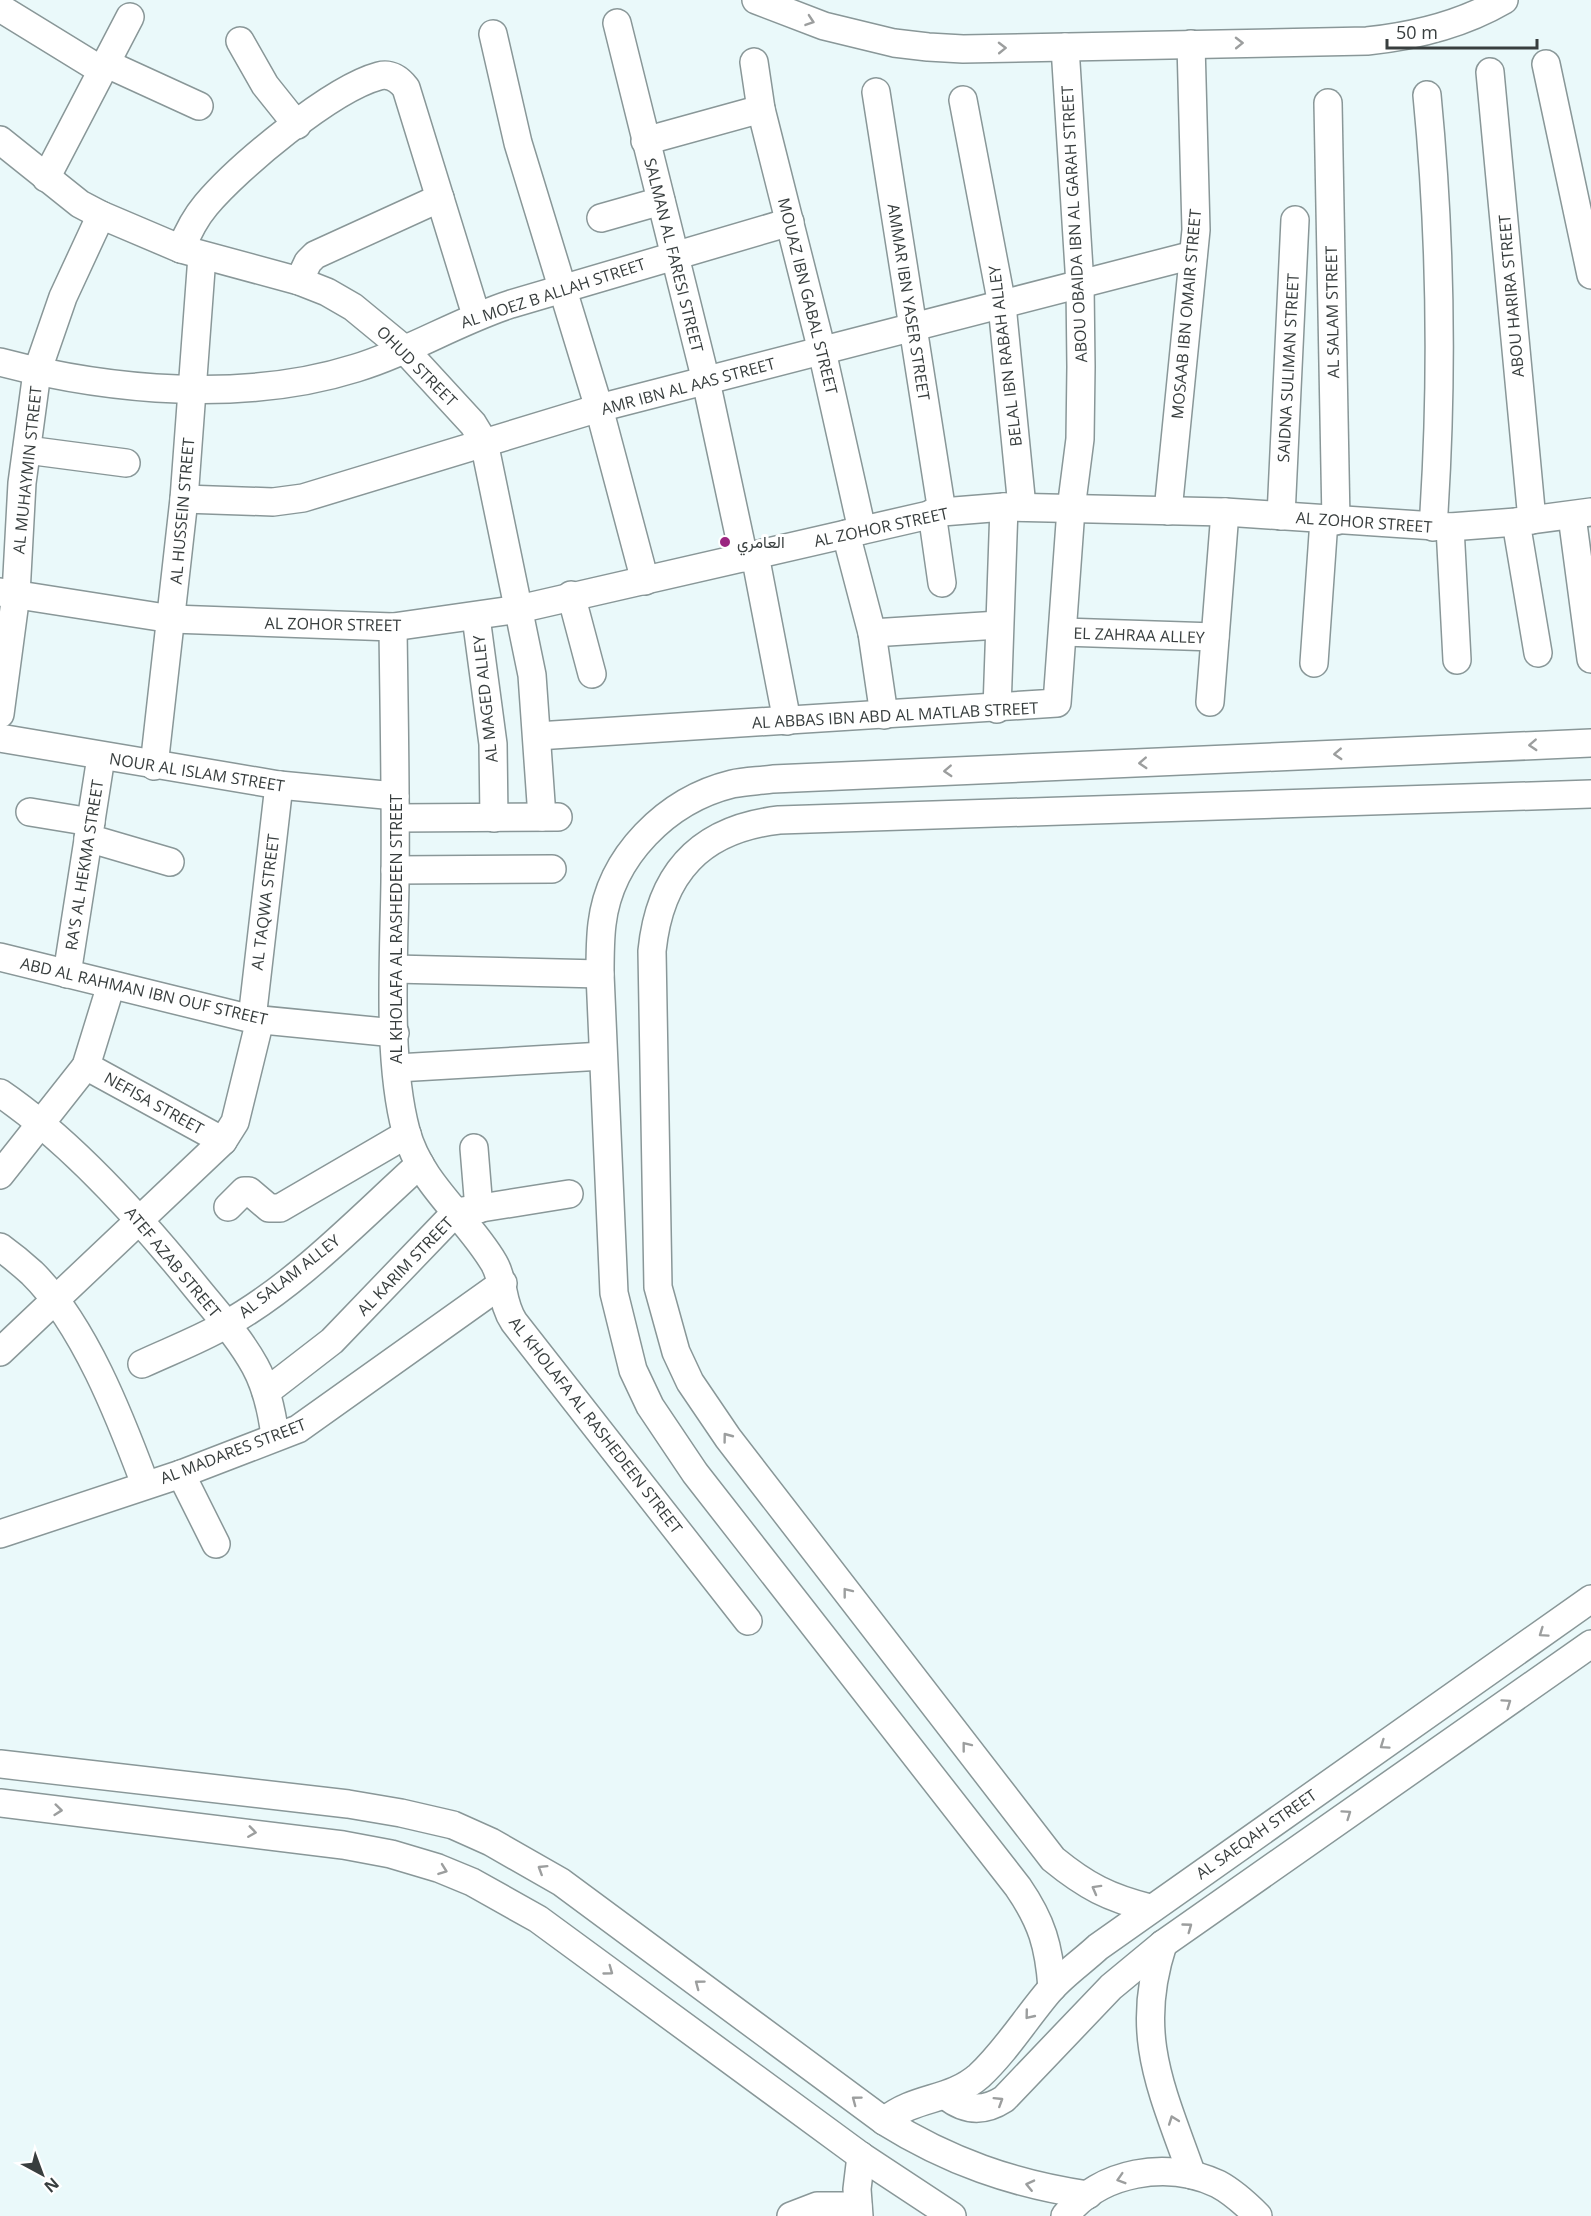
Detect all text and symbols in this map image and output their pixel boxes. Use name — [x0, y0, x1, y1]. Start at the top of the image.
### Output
scale bar — [1387, 12, 1537, 50]
one-way arrow — [804, 14, 815, 27]
text: 50 m — [1396, 20, 1438, 44]
one-way arrow — [1235, 37, 1244, 49]
one-way arrow — [998, 42, 1007, 55]
street label: ABOU OBAIDA IBN AL GARAH STREET — [1056, 85, 1092, 363]
street label: SALMAN AL FARESI STREET — [639, 156, 709, 354]
street label: MOUAZ IBN GABAL STREET — [773, 195, 843, 397]
street label: AMMAR IBN YASER STREET — [883, 202, 935, 402]
street label: MOSAAB IBN OMAIR STREET — [1166, 208, 1206, 420]
street label: ABOU HARIRA STREET — [1493, 214, 1529, 378]
street label: AL SALAM STREET — [1320, 245, 1344, 378]
street label: AL MOEZ B ALLAH STREET — [458, 253, 648, 333]
street label: BELAL IBN RABAH ALLEY — [983, 264, 1027, 448]
street label: SAIDNA SULIMAN STREET — [1272, 273, 1304, 463]
street label: OHUD STREET — [372, 321, 462, 411]
street label: AMR IBN AL AAS STREET — [599, 352, 778, 420]
street label: AL MUHAYMIN STREET — [7, 385, 47, 555]
street label: AL HUSSEIN STREET — [165, 437, 199, 585]
street label: AL ZOHOR STREET — [812, 502, 950, 552]
street label: AL ZOHOR STREET — [1295, 506, 1433, 538]
place label: العامري — [737, 531, 785, 556]
marker: العامري — [718, 535, 732, 549]
street label: AL ZOHOR STREET — [265, 612, 402, 636]
street label: EL ZAHRAA ALLEY — [1073, 622, 1205, 648]
street label: AL MAGED ALLEY — [467, 634, 503, 764]
street label: AL ABBAS IBN ABD AL MATLAB STREET — [751, 697, 1039, 733]
one-way arrow — [1528, 739, 1537, 752]
street label: NOUR AL ISLAM STREET — [108, 747, 286, 797]
one-way arrow — [1333, 748, 1342, 761]
one-way arrow — [1138, 756, 1147, 769]
one-way arrow — [944, 765, 953, 778]
street label: RA'S AL HEKMA STREET — [60, 778, 108, 952]
street label: AL KHOLAFA AL RASHEDEEN STREET — [385, 794, 407, 1064]
street label: AL TAQWA STREET — [246, 832, 284, 971]
street label: ABD AL RAHMAN IBN OUF STREET — [18, 952, 270, 1030]
street label: NEFISA STREET — [100, 1067, 208, 1140]
street label: ATEF AZAB STREET — [120, 1202, 226, 1322]
street label: AL KARIM STREET — [352, 1212, 458, 1320]
street label: AL SALAM ALLEY — [234, 1229, 344, 1323]
street label: AL KHOLAFA AL RASHEDEEN STREET — [504, 1312, 688, 1538]
street label: AL MADARES STREET — [157, 1413, 309, 1489]
one-way arrow — [724, 1433, 735, 1444]
one-way arrow — [843, 1587, 854, 1598]
one-way arrow — [1539, 1626, 1550, 1637]
one-way arrow — [1501, 1699, 1512, 1710]
one-way arrow — [1379, 1738, 1390, 1749]
one-way arrow — [962, 1742, 973, 1753]
street label: AL SAEQAH STREET — [1191, 1784, 1321, 1884]
one-way arrow — [54, 1803, 63, 1816]
one-way arrow — [1341, 1810, 1352, 1821]
one-way arrow — [247, 1826, 256, 1838]
one-way arrow — [437, 1863, 447, 1876]
one-way arrow — [537, 1866, 548, 1877]
one-way arrow — [1091, 1885, 1102, 1897]
one-way arrow — [1181, 1923, 1192, 1934]
one-way arrow — [602, 1963, 613, 1974]
one-way arrow — [695, 1980, 706, 1991]
one-way arrow — [1026, 2009, 1037, 2020]
one-way arrow — [852, 2097, 863, 2108]
one-way arrow — [993, 2098, 1004, 2109]
one-way arrow — [1167, 2115, 1180, 2126]
north arrow — [12, 2144, 72, 2204]
one-way arrow — [1116, 2171, 1127, 2184]
text: N — [40, 2173, 64, 2198]
one-way arrow — [1025, 2179, 1035, 2192]

